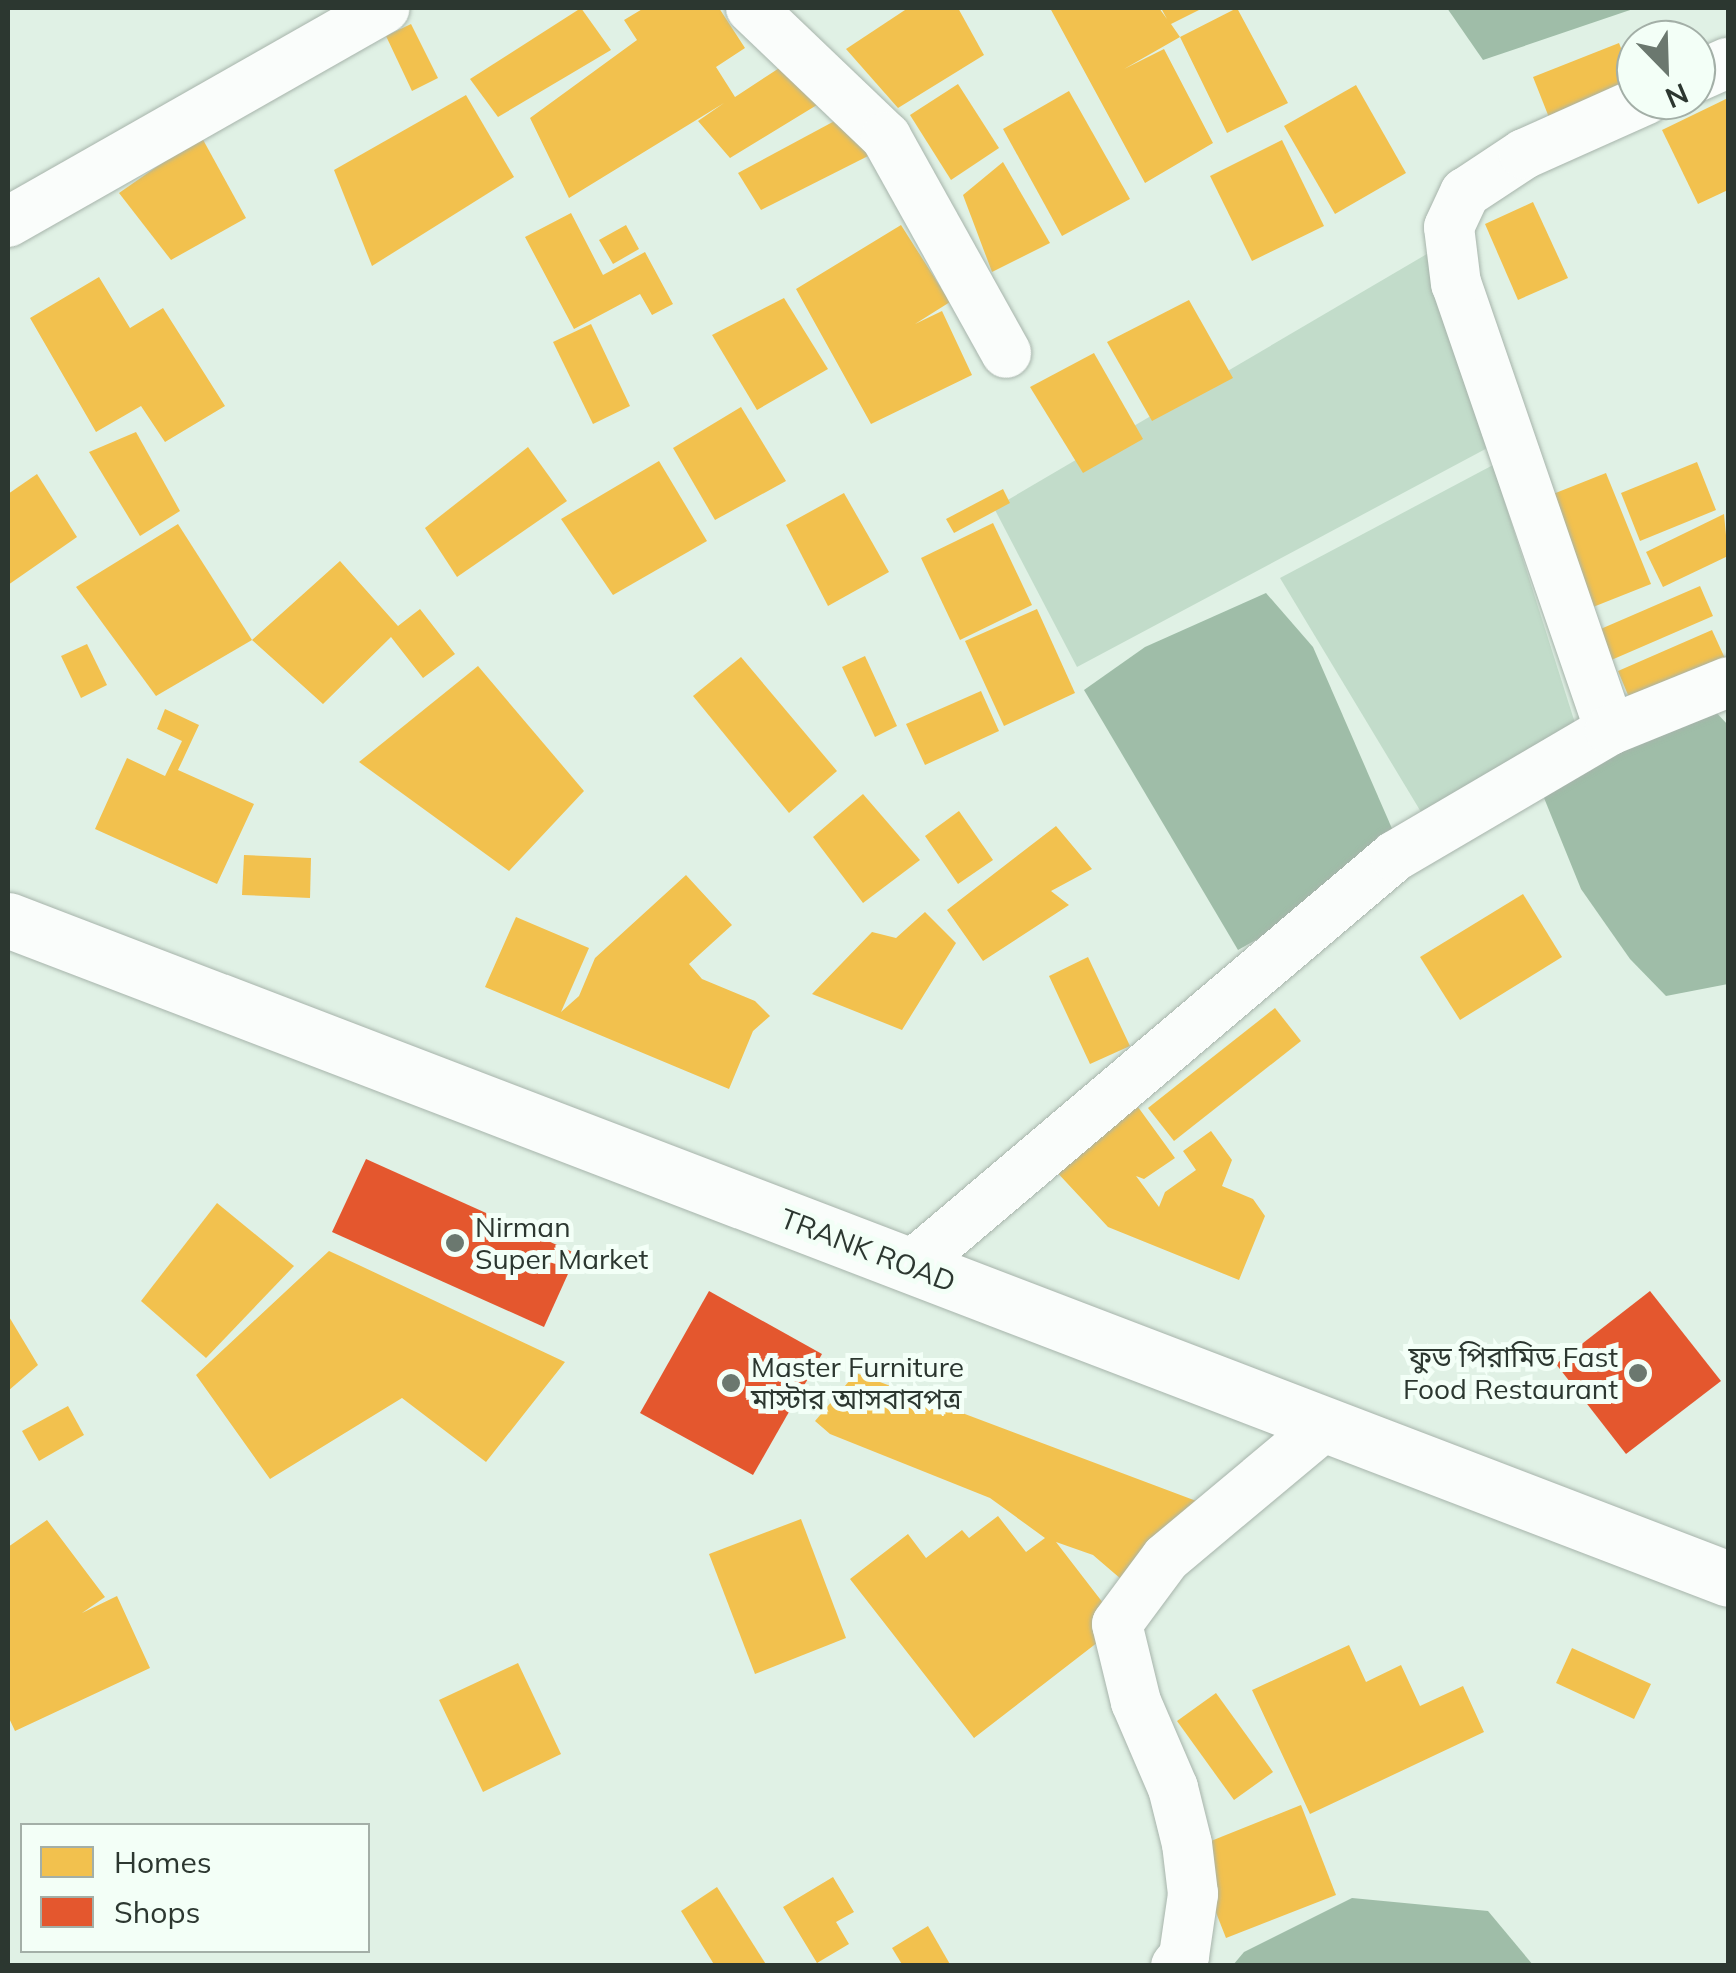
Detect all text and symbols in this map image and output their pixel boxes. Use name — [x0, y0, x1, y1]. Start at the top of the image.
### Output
north arrow — [1616, 20, 1716, 120]
text: N — [1661, 76, 1694, 116]
street label: TRANK ROAD — [776, 1201, 960, 1299]
place label: Nirman Super Market — [475, 1210, 648, 1276]
marker: Nirman Super Market — [444, 1232, 466, 1254]
place label: ফুড পিরামিড Fast Food Restaurant — [1403, 1340, 1618, 1406]
place label: Master Furniture মাস্টার আসবাবপত্র — [751, 1350, 964, 1416]
marker: ফুড পিরামিড Fast Food Restaurant — [1627, 1362, 1649, 1384]
marker: Master Furniture মাস্টার আসবাবপত্র — [720, 1372, 742, 1394]
legend — [20, 1823, 370, 1953]
text: Homes — [114, 1843, 212, 1881]
text: Shops — [114, 1893, 200, 1931]

